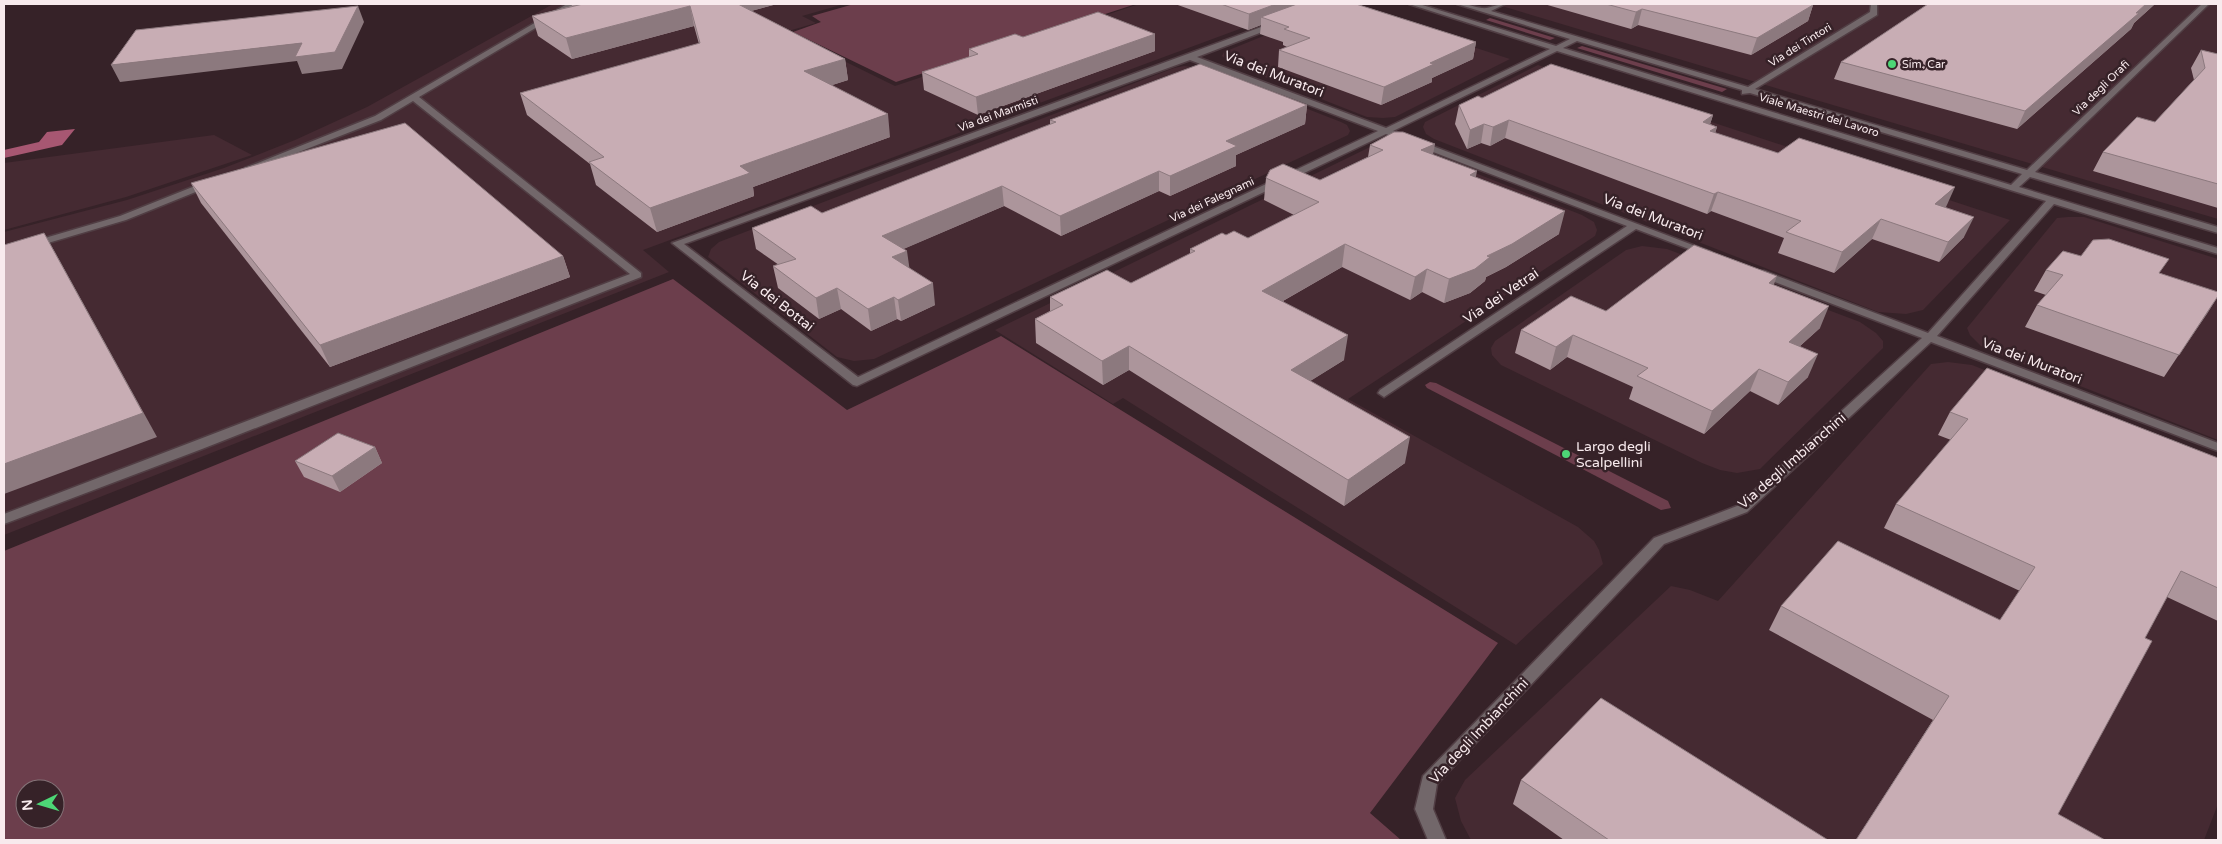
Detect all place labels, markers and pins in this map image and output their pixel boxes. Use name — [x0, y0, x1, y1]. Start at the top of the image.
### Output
marker: Sim. Car — [1886, 58, 1898, 70]
place label: Sim. Car — [1902, 58, 1946, 71]
place label: Largo degli Scalpellini — [1576, 438, 1651, 471]
marker: Largo degli Scalpellini — [1560, 448, 1572, 460]

